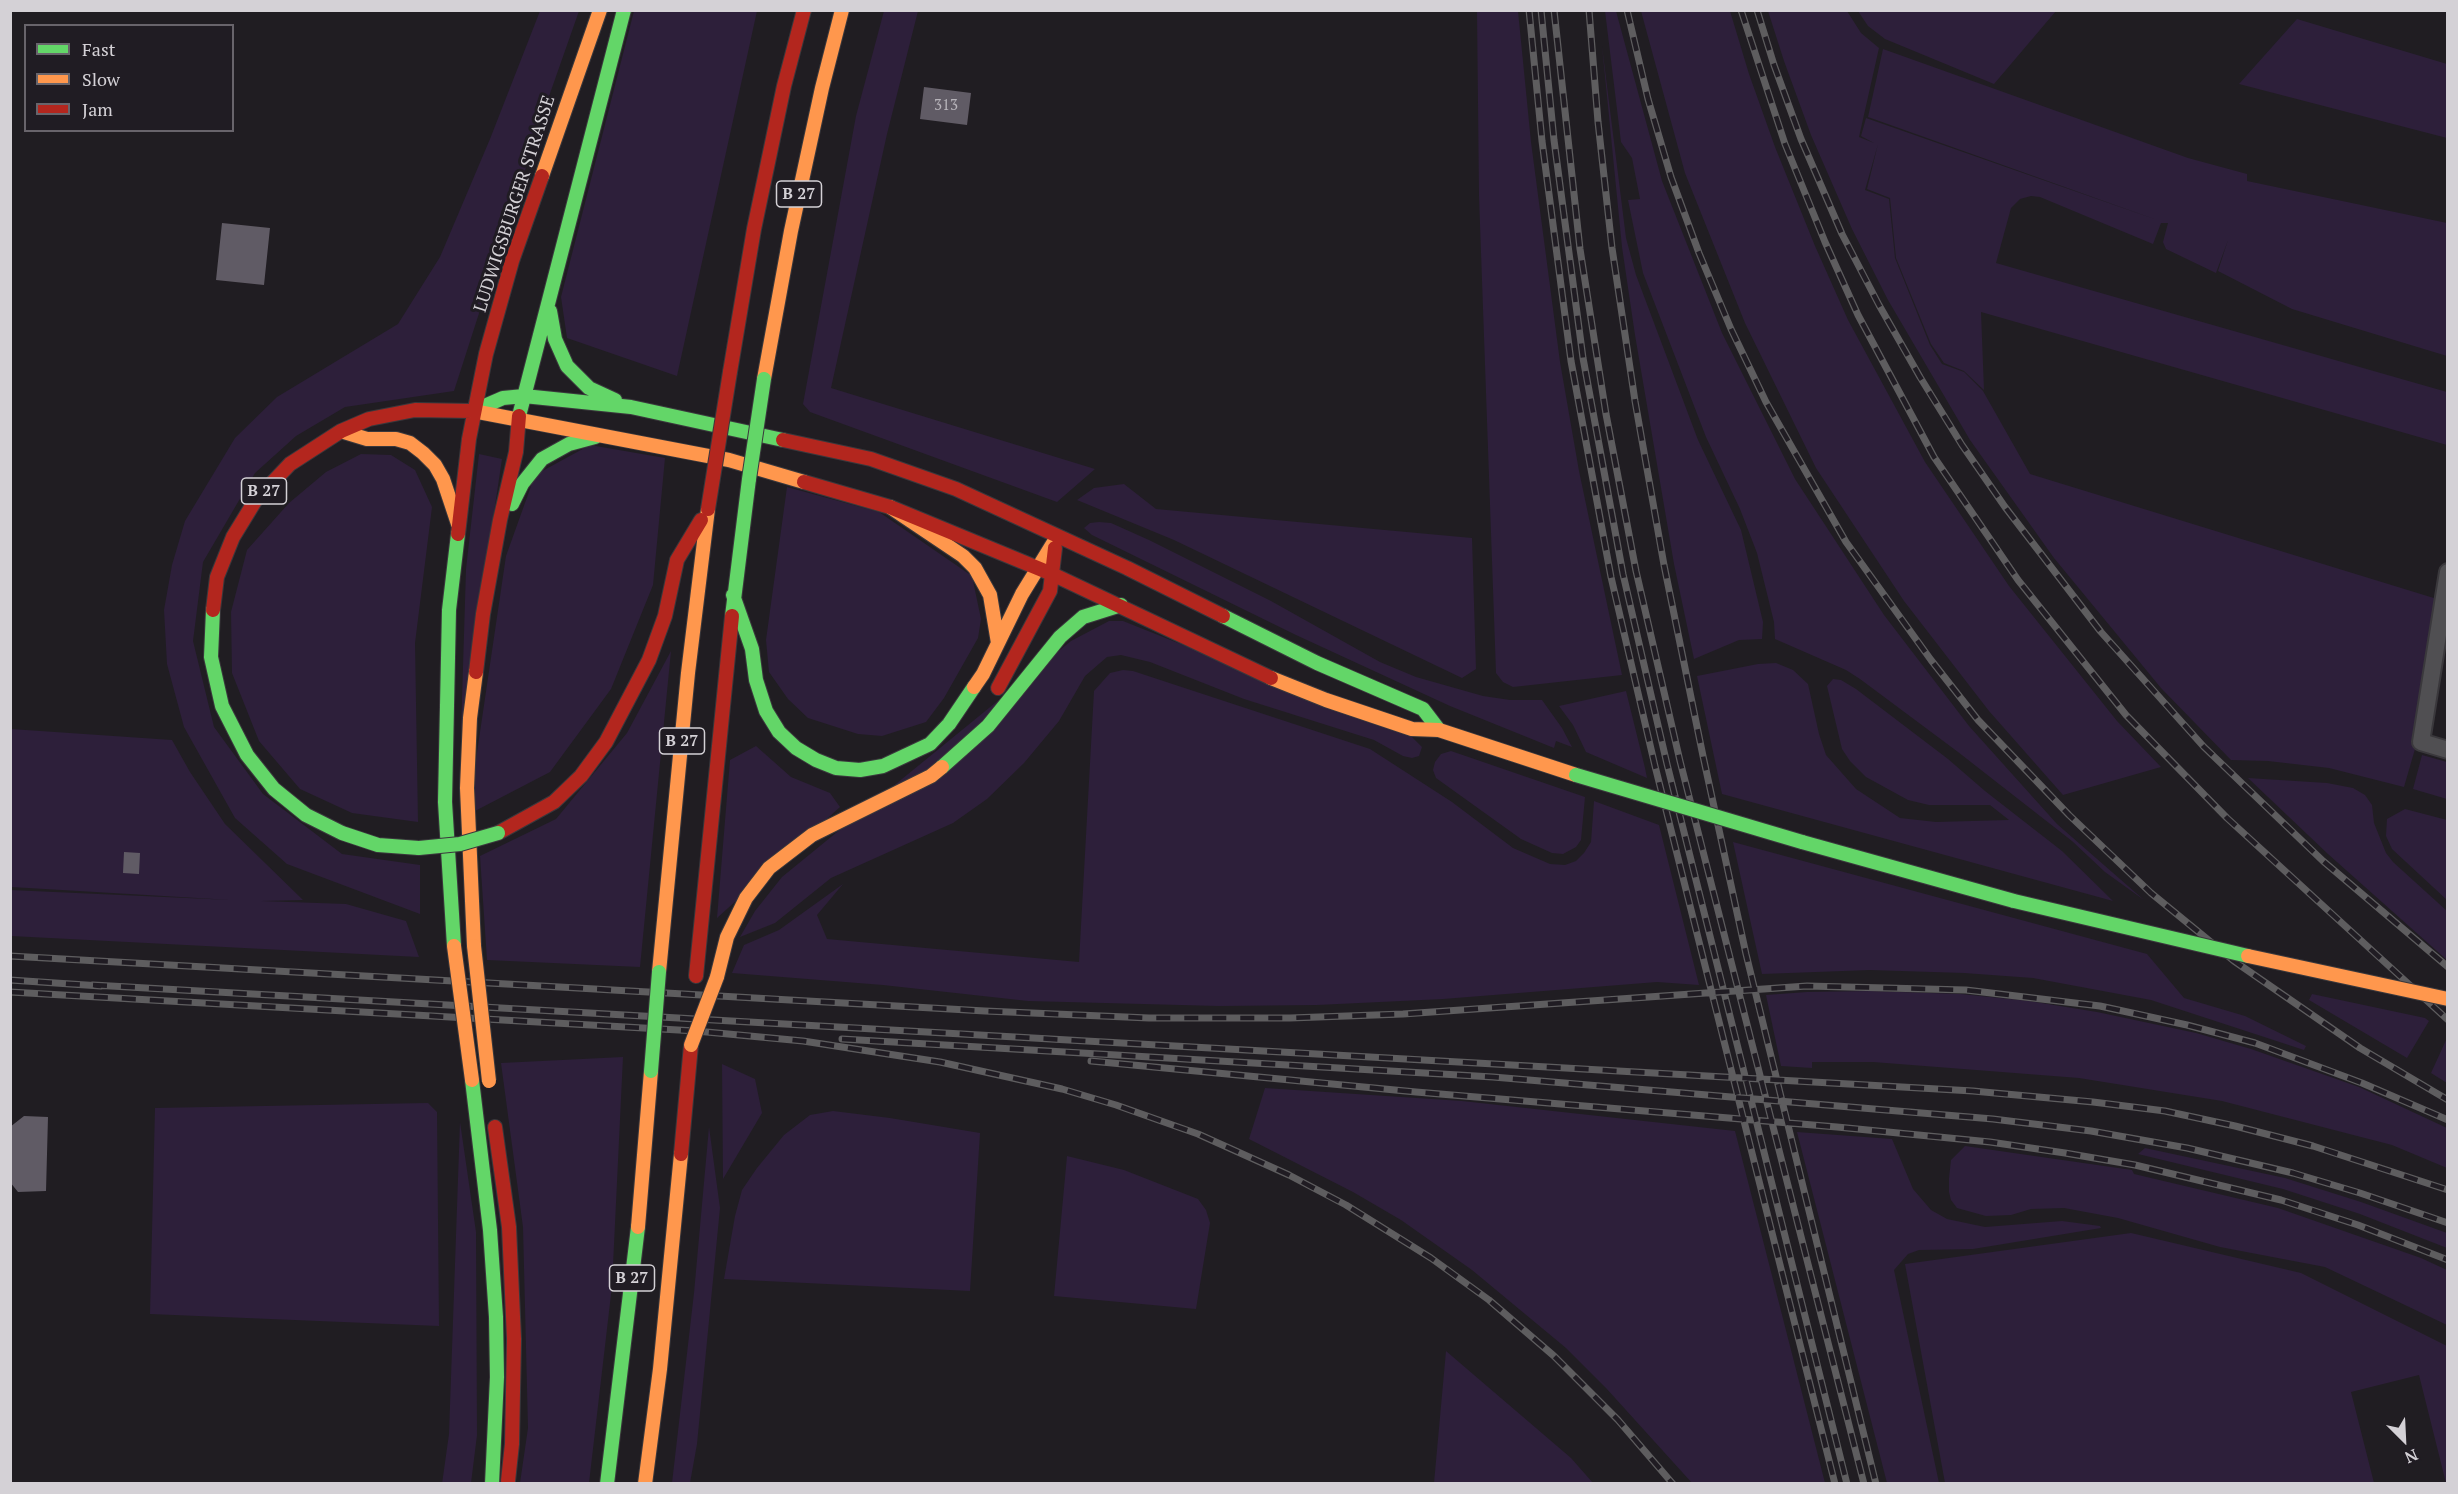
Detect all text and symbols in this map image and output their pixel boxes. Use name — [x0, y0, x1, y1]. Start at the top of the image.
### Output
legend — [24, 24, 234, 132]
text: Fast — [82, 37, 115, 61]
text: Slow — [82, 67, 120, 91]
street label: LUDWIGSBURGER STRASSE — [470, 93, 560, 315]
text: Jam — [82, 97, 113, 121]
house number: 313 — [934, 97, 958, 115]
road number: B 27 — [776, 181, 822, 207]
road number: B 27 — [242, 478, 286, 504]
road number: B 27 — [660, 728, 704, 754]
road number: B 27 — [610, 1265, 654, 1291]
north arrow — [2374, 1410, 2434, 1470]
text: N — [2401, 1444, 2421, 1469]

